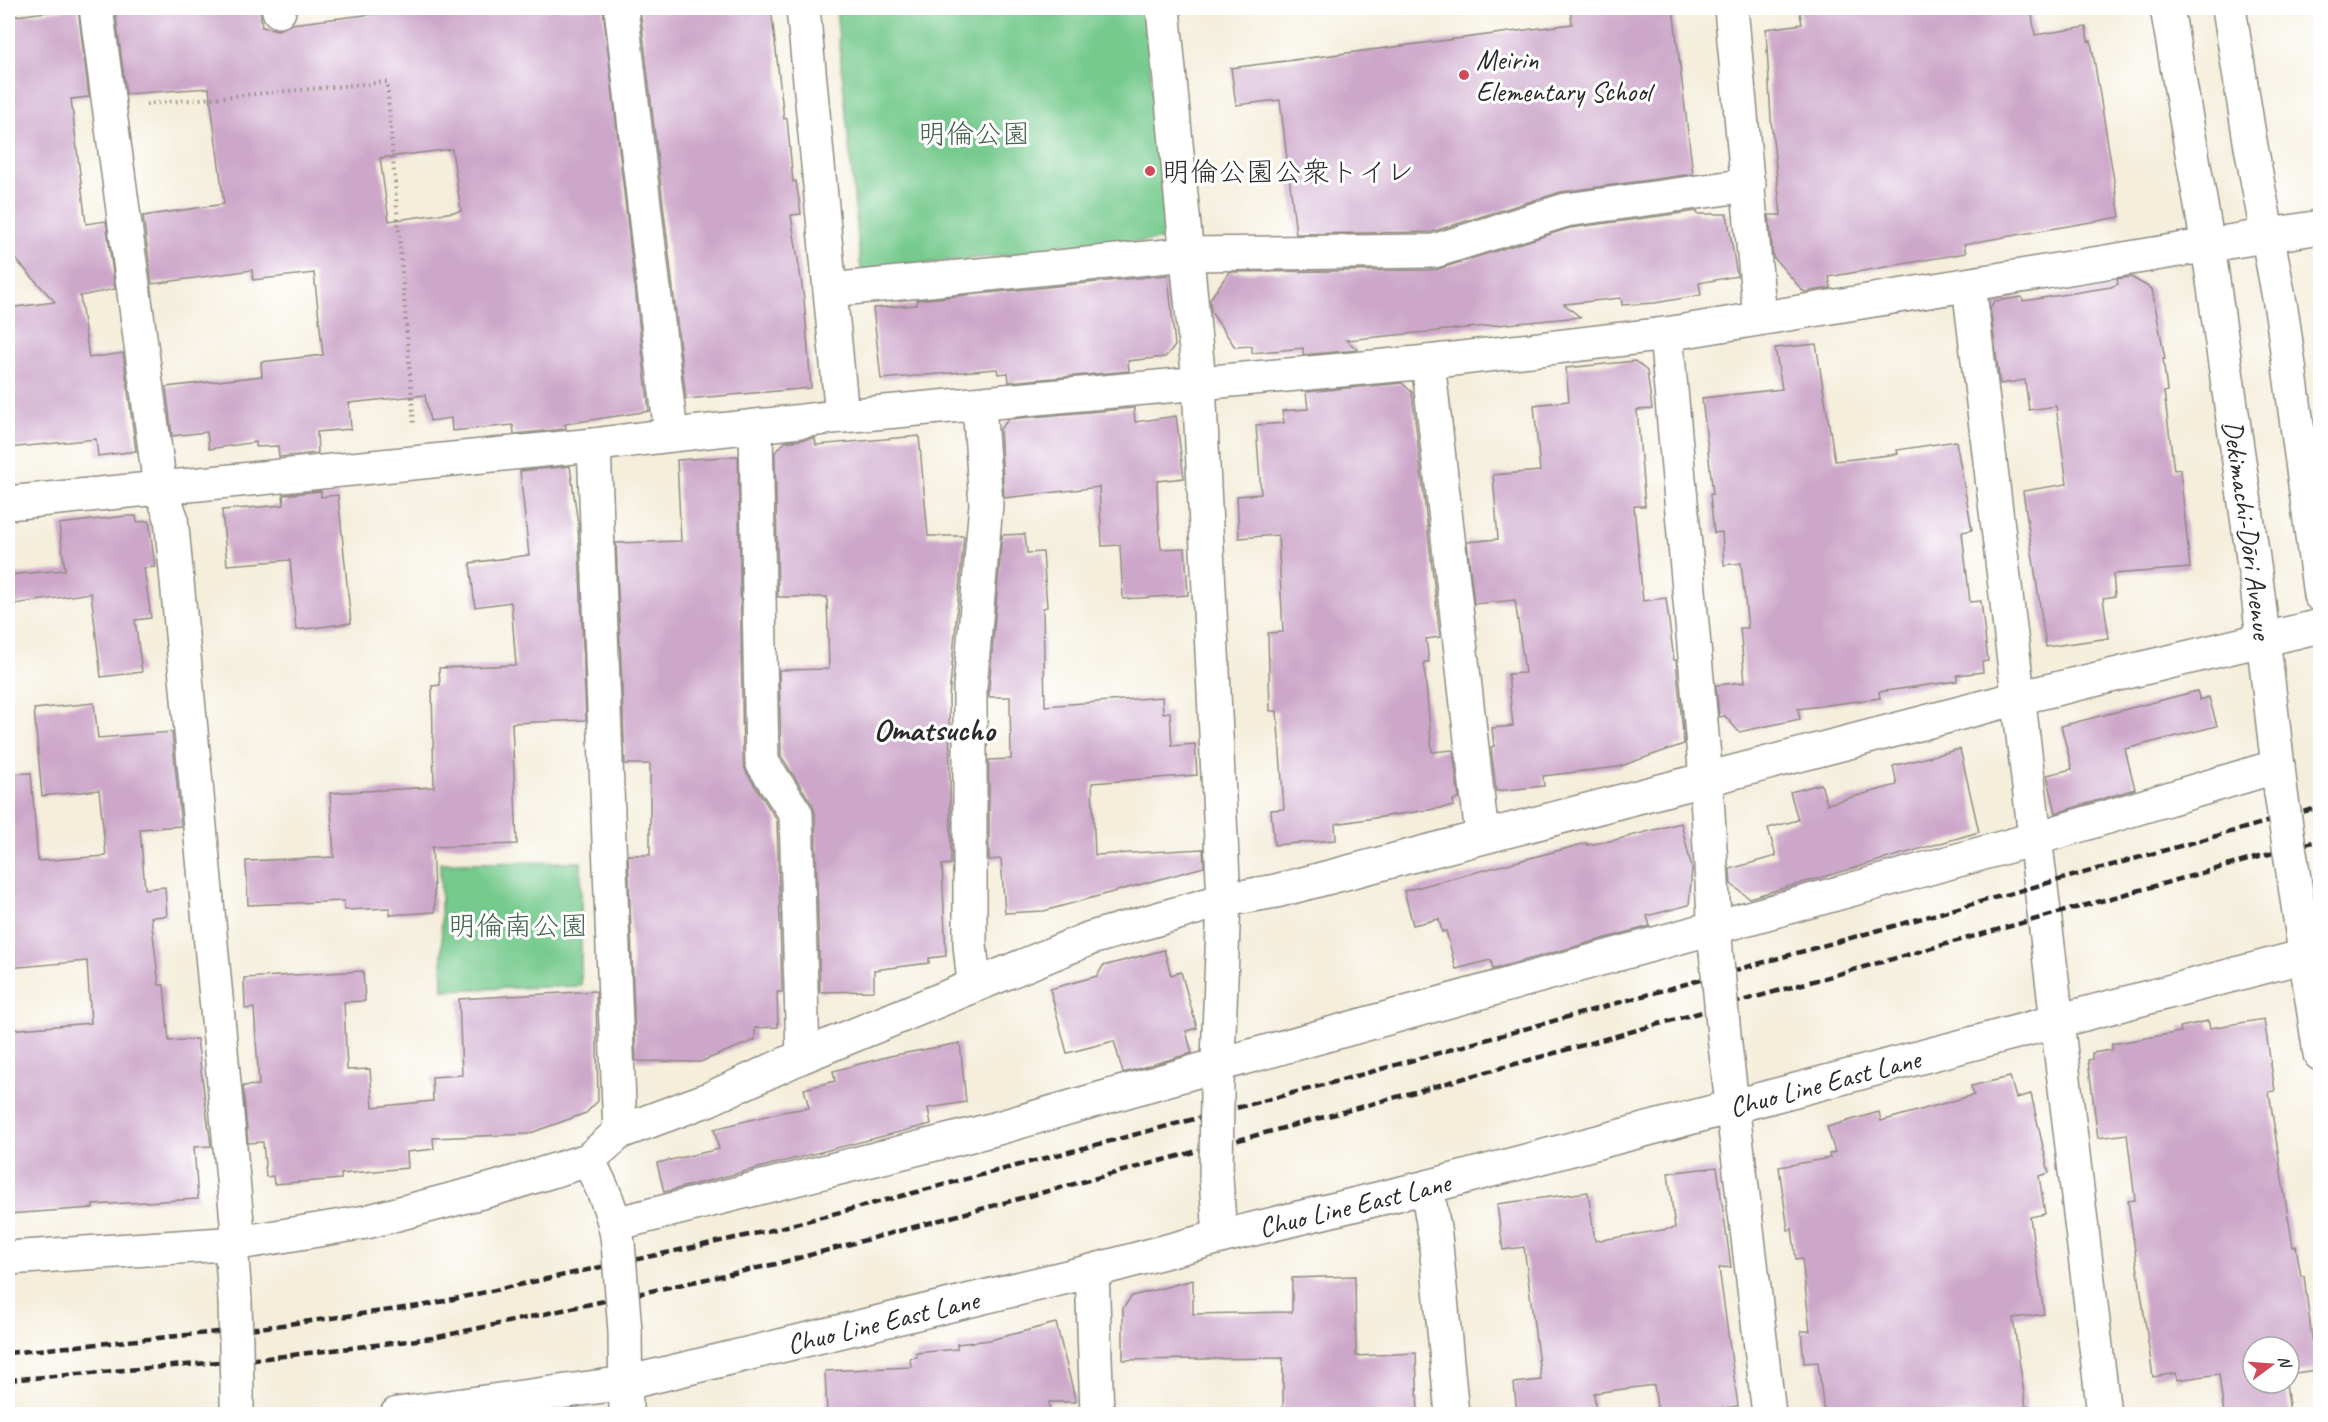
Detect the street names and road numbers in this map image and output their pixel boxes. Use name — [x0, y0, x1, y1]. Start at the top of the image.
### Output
street label: Dekimachi-Dōri Avenue — [2216, 418, 2281, 643]
street label: Chuo Line East Lane — [1726, 1040, 1926, 1124]
street label: Chuo Line East Lane — [1255, 1164, 1456, 1245]
street label: Chuo Line East Lane — [783, 1281, 984, 1361]

